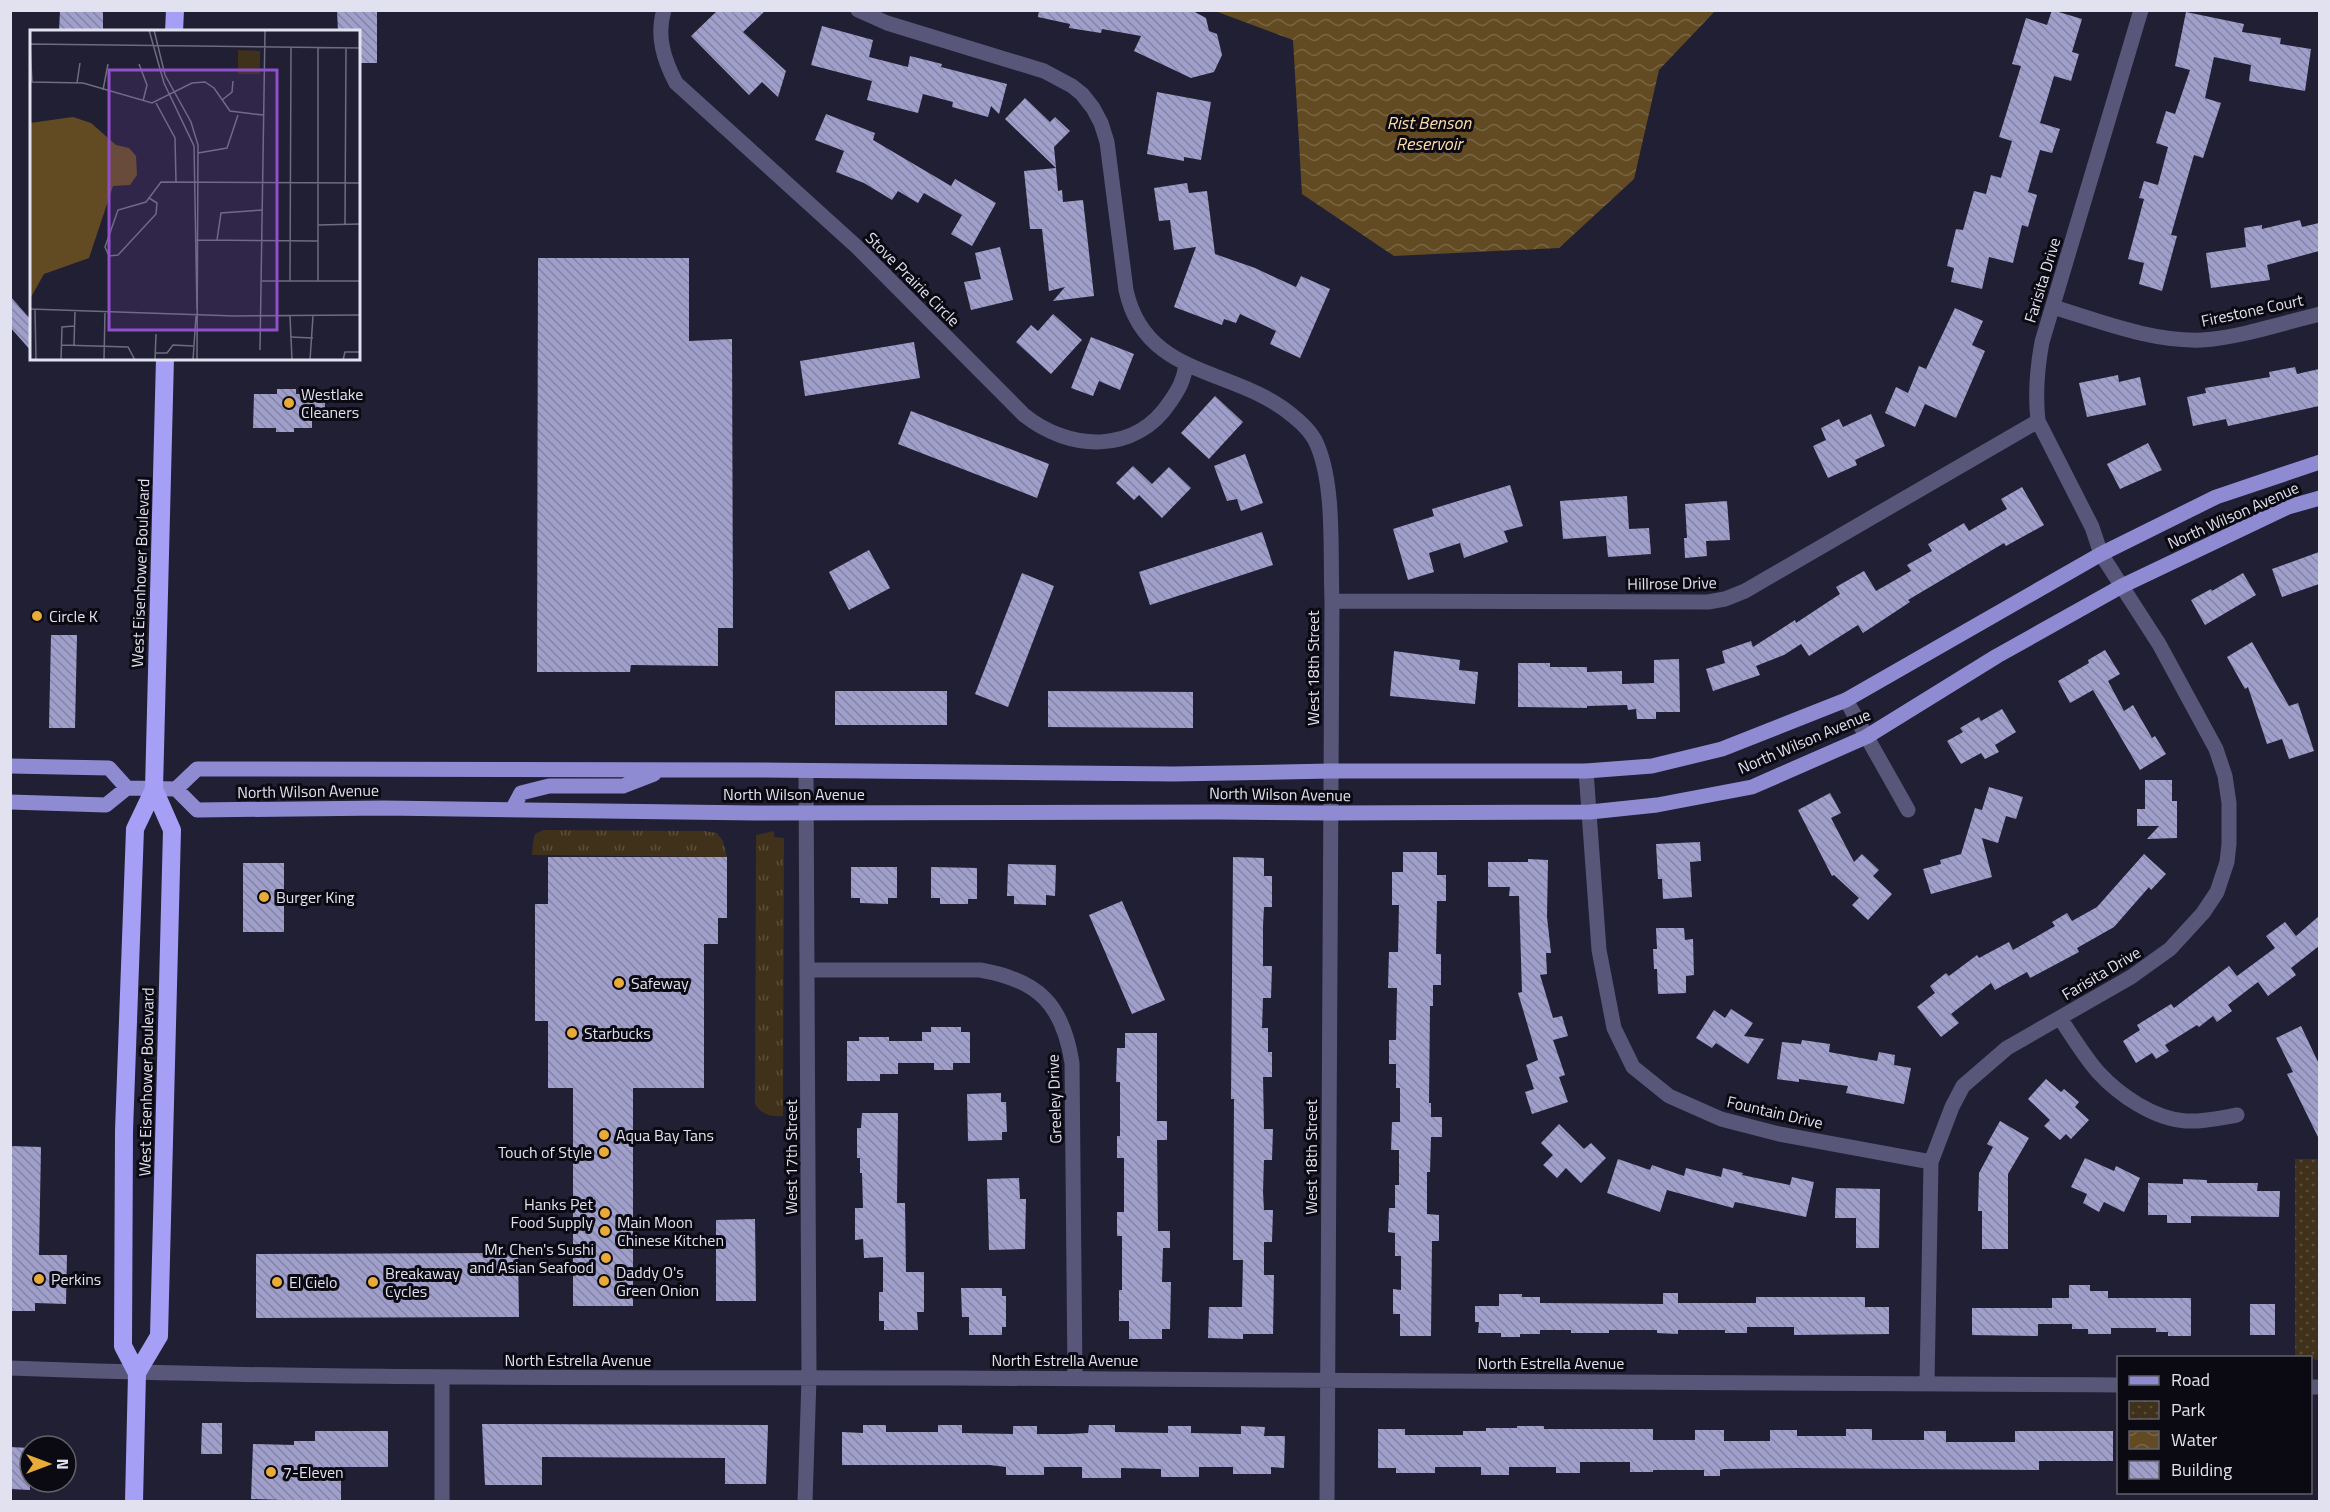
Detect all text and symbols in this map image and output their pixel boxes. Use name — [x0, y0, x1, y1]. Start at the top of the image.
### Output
inset map — [30, 30, 360, 360]
water label: Rist Benson Reservoir — [1387, 109, 1472, 157]
street label: Stove Prairie Circle — [860, 226, 966, 332]
street label: Farisita Drive — [2018, 234, 2066, 326]
street label: Firestone Court — [2199, 287, 2306, 333]
place label: Westlake Cleaners — [301, 382, 363, 424]
marker: Westlake Cleaners — [282, 396, 296, 410]
street label: North Wilson Avenue — [2163, 475, 2303, 555]
street label: West Eisenhower Boulevard — [125, 478, 155, 668]
street label: Hillrose Drive — [1627, 570, 1717, 596]
place label: Circle K — [49, 604, 98, 628]
marker: Circle K — [30, 609, 44, 623]
street label: West 18th Street — [1301, 610, 1325, 726]
street label: North Wilson Avenue — [1734, 702, 1874, 780]
street label: North Wilson Avenue — [237, 778, 379, 804]
street label: North Wilson Avenue — [1209, 781, 1351, 807]
street label: North Wilson Avenue — [723, 782, 865, 806]
place label: Burger King — [276, 885, 355, 909]
marker: Burger King — [257, 890, 271, 904]
street label: Farisita Drive — [2057, 940, 2145, 1006]
place label: Safeway — [631, 971, 689, 995]
marker: Safeway — [612, 976, 626, 990]
street label: West Eisenhower Boulevard — [132, 987, 160, 1177]
place label: Starbucks — [584, 1021, 651, 1045]
marker: Starbucks — [565, 1026, 579, 1040]
street label: Greeley Drive — [1040, 1054, 1068, 1144]
street label: Fountain Drive — [1725, 1089, 1825, 1135]
street label: West 17th Street — [779, 1099, 803, 1215]
street label: West 18th Street — [1299, 1099, 1323, 1215]
place label: Aqua Bay Tans — [616, 1123, 714, 1147]
marker: Aqua Bay Tans — [597, 1128, 611, 1142]
place label: Touch of Style — [498, 1140, 592, 1164]
marker: Touch of Style — [597, 1145, 611, 1159]
place label: Hanks Pet Food Supply — [511, 1192, 593, 1234]
marker: Hanks Pet Food Supply — [598, 1206, 612, 1220]
place label: Main Moon Chinese Kitchen — [617, 1210, 724, 1252]
marker: Main Moon Chinese Kitchen — [598, 1224, 612, 1238]
place label: Mr. Chen's Sushi and Asian Seafood — [470, 1237, 594, 1279]
marker: Mr. Chen's Sushi and Asian Seafood — [599, 1251, 613, 1265]
place label: Daddy O's Green Onion — [616, 1260, 699, 1302]
place label: Breakaway Cycles — [385, 1261, 460, 1303]
place label: Perkins — [51, 1267, 101, 1291]
place label: El Cielo — [289, 1270, 338, 1294]
marker: Perkins — [32, 1272, 46, 1286]
marker: Daddy O's Green Onion — [597, 1274, 611, 1288]
marker: El Cielo — [270, 1275, 284, 1289]
marker: Breakaway Cycles — [366, 1275, 380, 1289]
street label: North Estrella Avenue — [505, 1348, 651, 1372]
street label: North Estrella Avenue — [992, 1348, 1138, 1372]
street label: North Estrella Avenue — [1478, 1351, 1624, 1375]
legend — [2117, 1356, 2312, 1494]
text: Road — [2171, 1366, 2210, 1393]
text: Park — [2171, 1396, 2206, 1423]
text: Water — [2171, 1426, 2217, 1453]
north arrow — [18, 1434, 78, 1494]
text: Building — [2171, 1456, 2232, 1483]
text: N — [51, 1458, 75, 1470]
place label: 7-Eleven — [283, 1460, 344, 1484]
marker: 7-Eleven — [264, 1465, 278, 1479]

